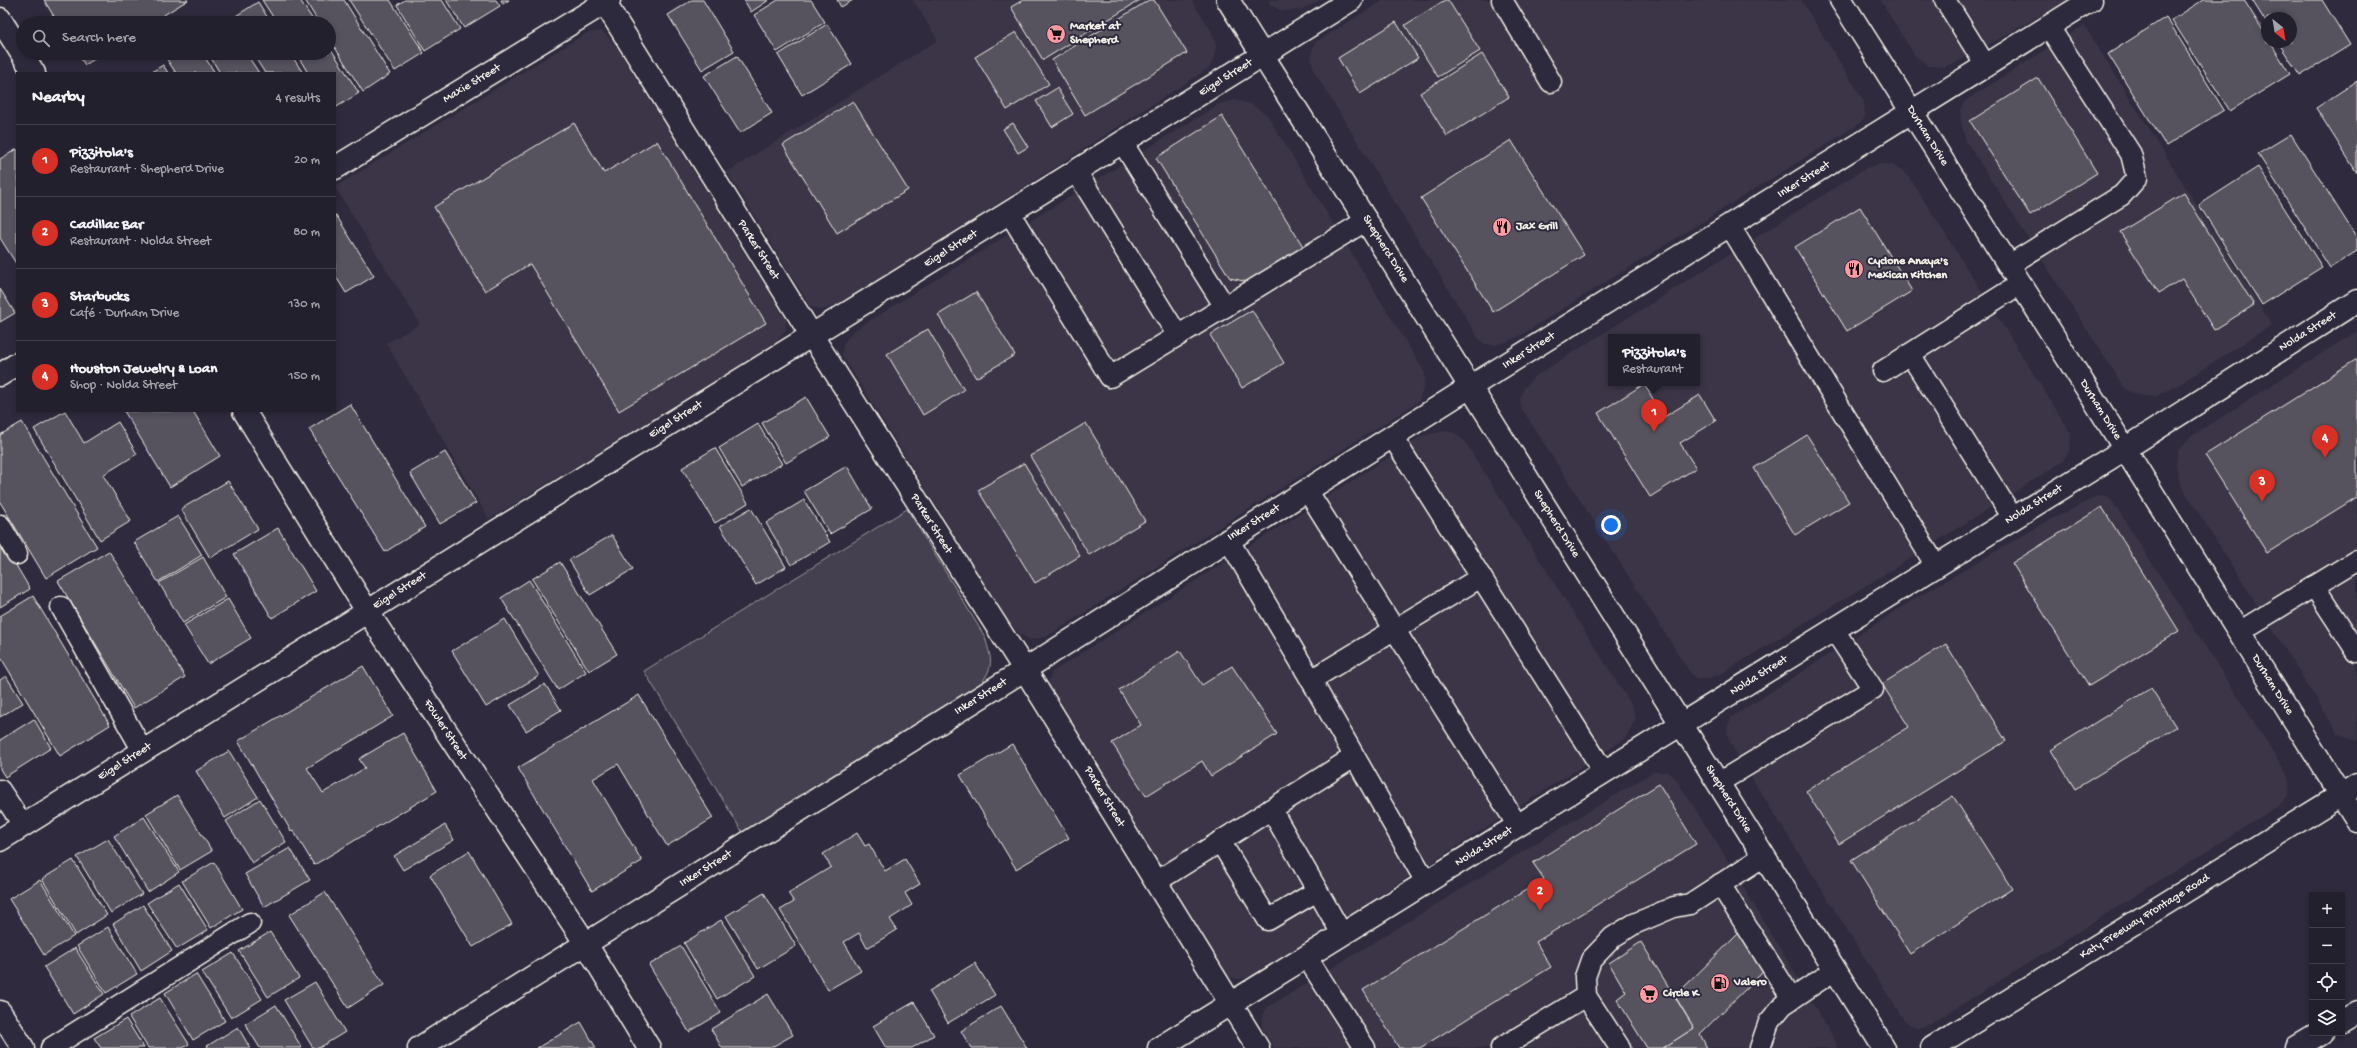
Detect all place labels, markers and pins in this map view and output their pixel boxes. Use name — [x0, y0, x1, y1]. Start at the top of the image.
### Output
place label: Market at Shepherd — [1070, 20, 1121, 48]
supermarket icon: Market at Shepherd — [1045, 23, 1067, 45]
restaurant icon: Jax Grill — [1491, 216, 1513, 238]
place label: Jax Grill — [1515, 220, 1558, 234]
place label: Cyclone Anaya's Mexican Kitchen — [1867, 255, 1948, 283]
restaurant icon: Cyclone Anaya's Mexican Kitchen — [1843, 258, 1865, 280]
pin: 1 — [1641, 399, 1667, 432]
pin: 4 — [2312, 425, 2338, 458]
pin: 3 — [2249, 469, 2275, 502]
pin: 2 — [1527, 878, 1553, 911]
fuel station icon: Valero — [1709, 972, 1731, 994]
place label: Valero — [1733, 976, 1767, 990]
supermarket icon: Circle K — [1638, 983, 1660, 1005]
place label: Circle K — [1662, 987, 1700, 1001]

